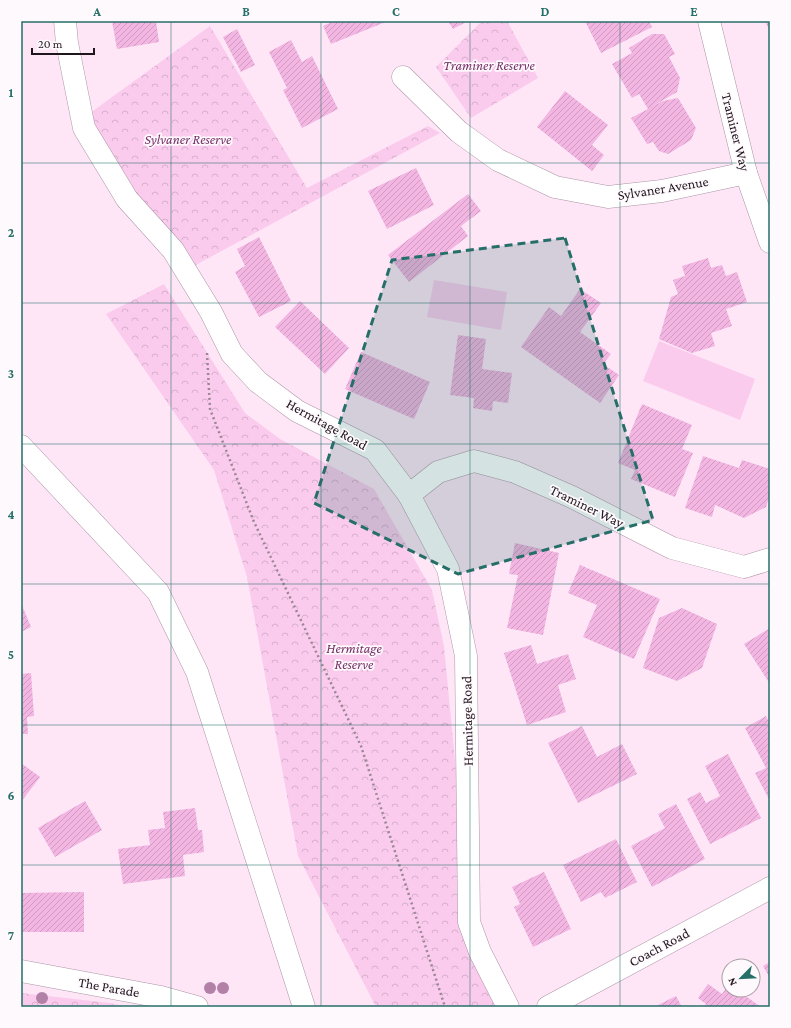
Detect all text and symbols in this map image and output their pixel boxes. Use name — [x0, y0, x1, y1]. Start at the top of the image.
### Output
text: A — [92, 4, 101, 19]
text: B — [242, 4, 250, 19]
text: C — [392, 4, 400, 19]
text: D — [541, 4, 550, 19]
text: E — [690, 4, 698, 19]
scale bar — [32, 30, 94, 56]
text: 20 m — [38, 37, 63, 51]
park label: Traminer Reserve — [443, 57, 535, 73]
text: 1 — [9, 85, 14, 100]
street label: Traminer Way — [719, 91, 754, 173]
park label: Sylvaner Reserve — [145, 131, 232, 147]
street label: Sylvaner Avenue — [616, 173, 710, 203]
text: 2 — [8, 225, 15, 240]
text: 3 — [8, 366, 14, 381]
street label: Hermitage Road — [284, 395, 371, 453]
street label: Traminer Way — [548, 481, 627, 531]
text: 4 — [7, 507, 15, 522]
park label: Hermitage Reserve — [326, 640, 382, 672]
text: 5 — [8, 647, 14, 662]
street label: Hermitage Road — [458, 675, 476, 766]
text: 6 — [7, 788, 15, 803]
street label: Coach Road — [626, 924, 692, 970]
text: 7 — [8, 928, 14, 943]
north arrow — [721, 958, 761, 998]
street label: The Parade — [77, 974, 141, 1000]
text: N — [725, 976, 739, 988]

